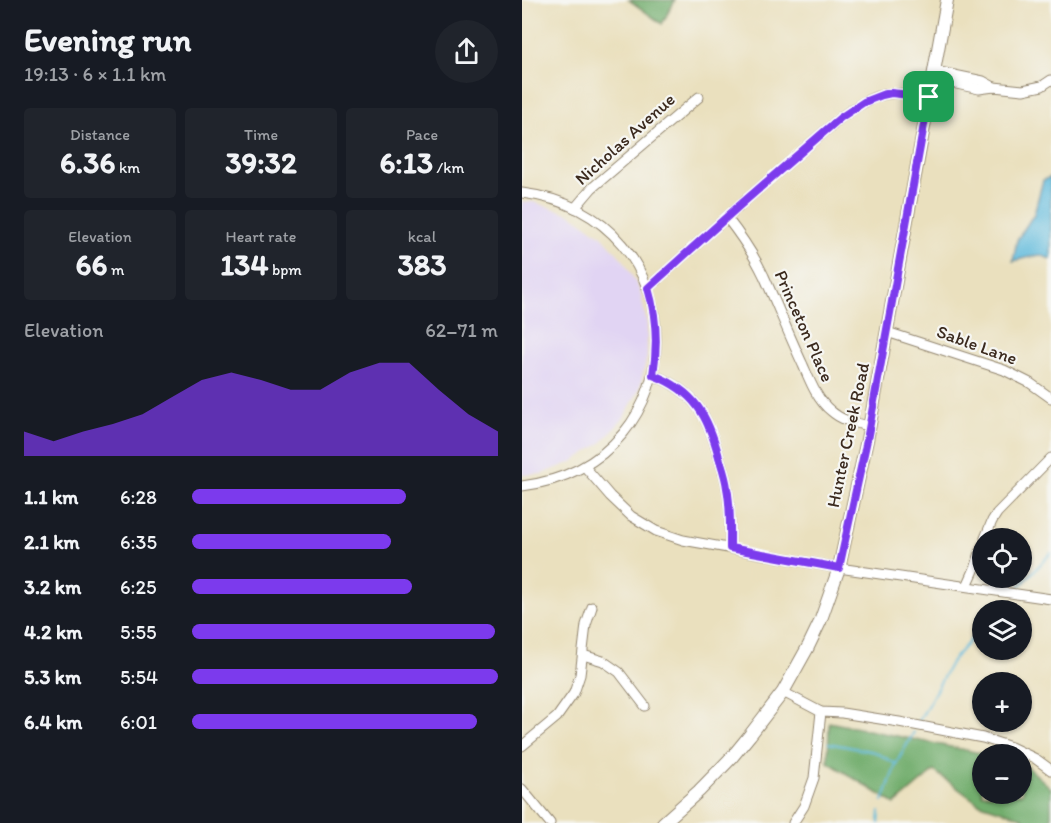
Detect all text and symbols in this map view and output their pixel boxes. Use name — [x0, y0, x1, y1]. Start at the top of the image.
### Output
text: Evening run — [24, 20, 191, 59]
button: share — [435, 20, 498, 83]
text: 19:13 · 6 × 1.1 km — [24, 62, 166, 86]
pin — [903, 71, 954, 122]
icon: arrive — [912, 80, 945, 113]
street label: Nicholas Avenue — [570, 88, 680, 190]
text: Distance — [70, 125, 130, 144]
text: Time — [244, 125, 278, 144]
text: Pace — [406, 125, 438, 144]
text: 6.36 — [60, 144, 115, 181]
text: 39:32 — [225, 144, 297, 181]
text: 6:13 — [380, 144, 433, 181]
text: km — [115, 158, 140, 177]
text: /km — [433, 158, 465, 177]
text: Elevation — [68, 227, 132, 246]
text: Heart rate — [226, 227, 296, 246]
text: kcal — [408, 227, 436, 246]
text: 66 — [76, 246, 107, 283]
text: 134 — [220, 246, 269, 283]
text: 383 — [397, 246, 447, 283]
text: m — [107, 260, 124, 279]
text: bpm — [269, 260, 302, 279]
street label: Princeton Place — [770, 267, 838, 385]
text: Elevation — [24, 318, 103, 342]
text: 62–71 m — [425, 318, 498, 342]
street label: Sable Lane — [934, 320, 1020, 370]
street label: Hunter Creek Road — [822, 360, 874, 509]
text: 1.1 km — [24, 485, 78, 509]
text: 6:28 — [120, 485, 157, 509]
map controls — [972, 528, 1032, 804]
button: locate — [972, 528, 1032, 588]
text: 2.1 km — [24, 530, 80, 554]
text: 6:35 — [120, 530, 157, 554]
text: 3.2 km — [24, 575, 81, 599]
text: 6:25 — [120, 575, 157, 599]
button: layers — [972, 600, 1032, 660]
text: 4.2 km — [24, 620, 82, 644]
text: 5:55 — [120, 620, 156, 644]
text: 5.3 km — [24, 665, 81, 689]
text: 5:54 — [120, 665, 158, 689]
button: + — [972, 672, 1032, 732]
text: 6.4 km — [24, 710, 82, 734]
text: 6:01 — [120, 710, 157, 734]
button: − — [972, 744, 1032, 804]

